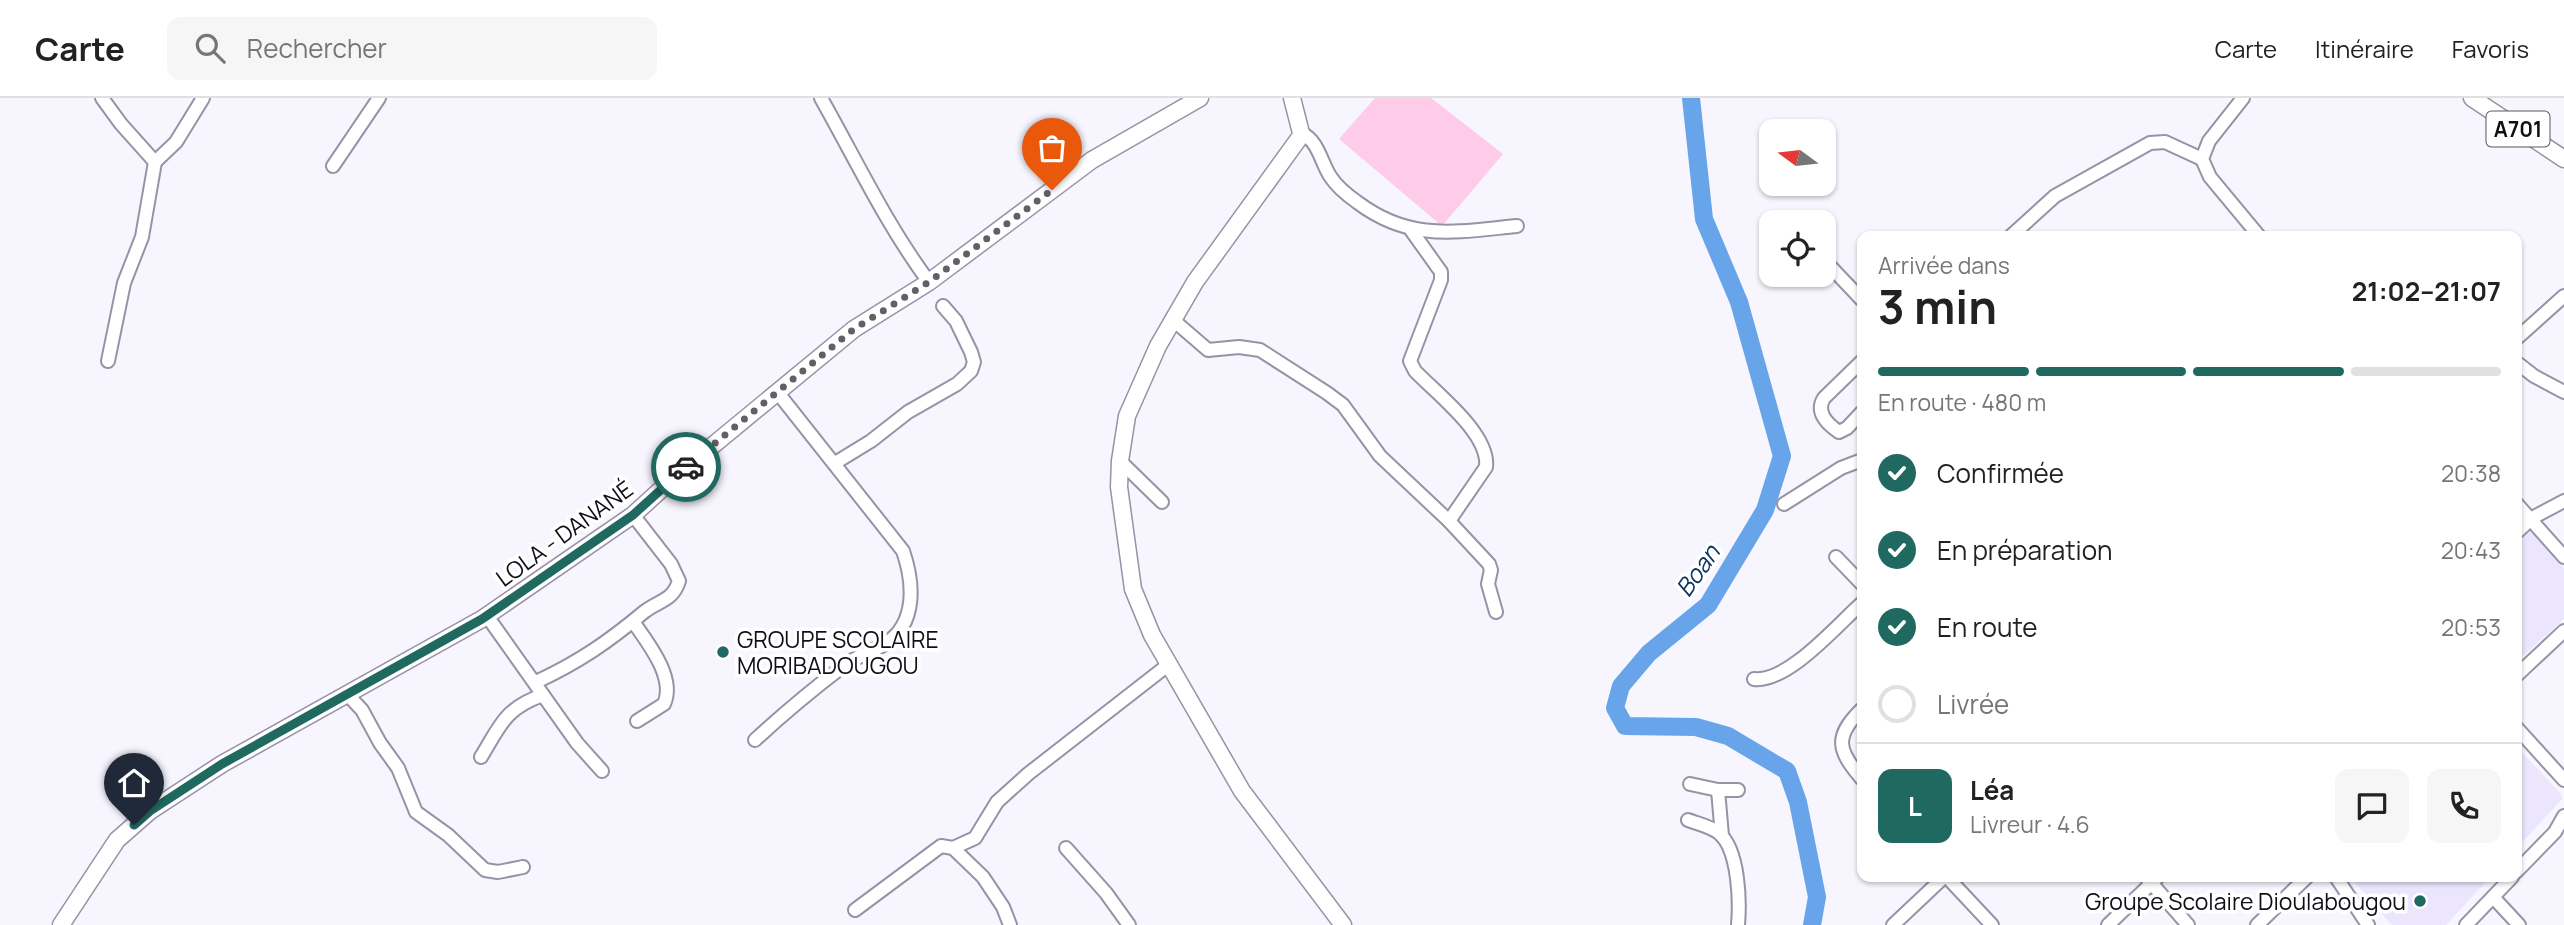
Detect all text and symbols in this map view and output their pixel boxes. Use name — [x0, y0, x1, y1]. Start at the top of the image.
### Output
search box — [167, 17, 657, 80]
text: Carte — [35, 26, 125, 71]
icon: search — [191, 29, 229, 67]
text: Rechercher — [247, 30, 387, 66]
text: Carte — [2215, 32, 2277, 65]
text: Itinéraire — [2315, 32, 2414, 65]
text: Favoris — [2452, 32, 2529, 65]
road number: A701 — [2486, 112, 2550, 146]
pin — [1022, 118, 1082, 190]
north arrow — [1759, 119, 1836, 196]
map controls — [1759, 119, 1836, 287]
icon: bag — [1033, 129, 1071, 167]
button: locate — [1759, 210, 1836, 287]
text: Arrivée dans — [1878, 249, 2010, 281]
text: 21:02–21:07 — [2352, 273, 2501, 309]
text: 3 min — [1878, 275, 1997, 338]
text: En route · 480 m — [1878, 386, 2046, 418]
courier — [651, 432, 721, 502]
icon: car — [667, 448, 705, 486]
icon: check — [1878, 454, 1916, 492]
text: Confirmée — [1937, 455, 2064, 491]
text: 20:38 — [2441, 457, 2501, 489]
street label: LOLA - DANANÉ — [489, 472, 639, 594]
icon: check — [1878, 531, 1916, 569]
text: En préparation — [1937, 532, 2112, 568]
text: 20:43 — [2441, 534, 2501, 566]
water label: Boan — [1667, 537, 1727, 603]
icon: check — [1878, 608, 1916, 646]
text: En route — [1937, 609, 2038, 645]
text: 20:53 — [2441, 611, 2501, 643]
place label: GROUPE SCOLAIRE MORIBADOUGOU — [737, 623, 939, 681]
marker: GROUPE SCOLAIRE MORIBADOUGOU — [715, 644, 731, 660]
text: Livrée — [1937, 686, 2009, 722]
pin — [104, 753, 164, 825]
icon: home — [115, 764, 153, 802]
button: chat — [2335, 769, 2409, 843]
button: phone — [2427, 769, 2501, 843]
text: Léa — [1970, 772, 2014, 808]
text: L — [1908, 788, 1922, 824]
text: Livreur · 4.6 — [1970, 808, 2090, 840]
place label: Groupe Scolaire Dioulabougou — [2085, 885, 2406, 917]
marker: Groupe Scolaire Dioulabougou — [2412, 893, 2428, 909]

